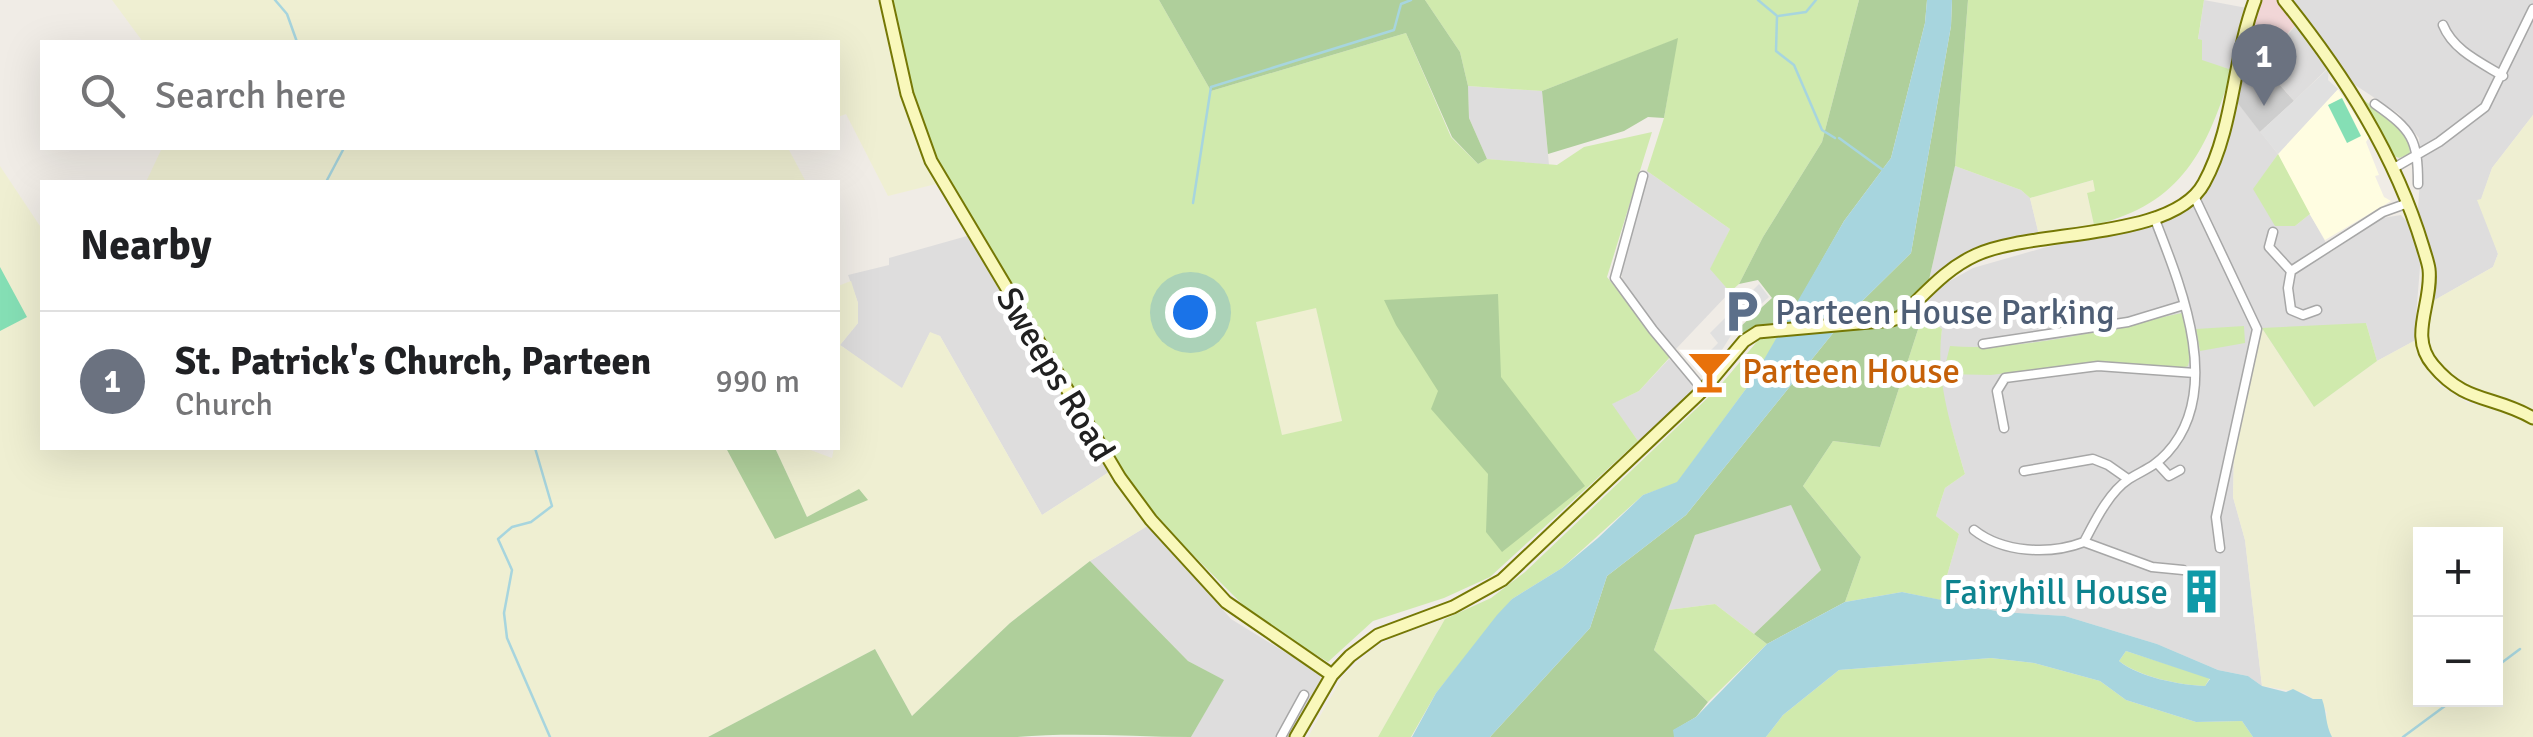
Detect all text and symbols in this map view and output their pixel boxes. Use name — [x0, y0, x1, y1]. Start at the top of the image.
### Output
pin: 1 — [2232, 23, 2296, 106]
search box — [40, 40, 840, 150]
icon: search — [75, 68, 130, 123]
text: Search here — [155, 72, 347, 119]
text: Nearby — [80, 220, 212, 271]
street label: Sweeps Road — [987, 280, 1124, 469]
your location — [1165, 287, 1216, 338]
parking icon: Parteen House Parking — [1718, 288, 1766, 336]
place label: Parteen House Parking — [1775, 291, 2115, 334]
text: St. Patrick's Church, Parteen — [175, 338, 651, 385]
bar icon: Parteen House — [1685, 347, 1733, 395]
place label: Parteen House — [1742, 350, 1960, 393]
text: 1 — [104, 362, 121, 401]
text: 990 m — [716, 362, 800, 401]
text: Church — [175, 385, 273, 424]
map controls — [2413, 527, 2503, 707]
button: + — [2413, 527, 2503, 617]
building icon: Fairyhill House — [2177, 568, 2225, 616]
place label: Fairyhill House — [1943, 571, 2168, 614]
button: − — [2413, 617, 2503, 707]

